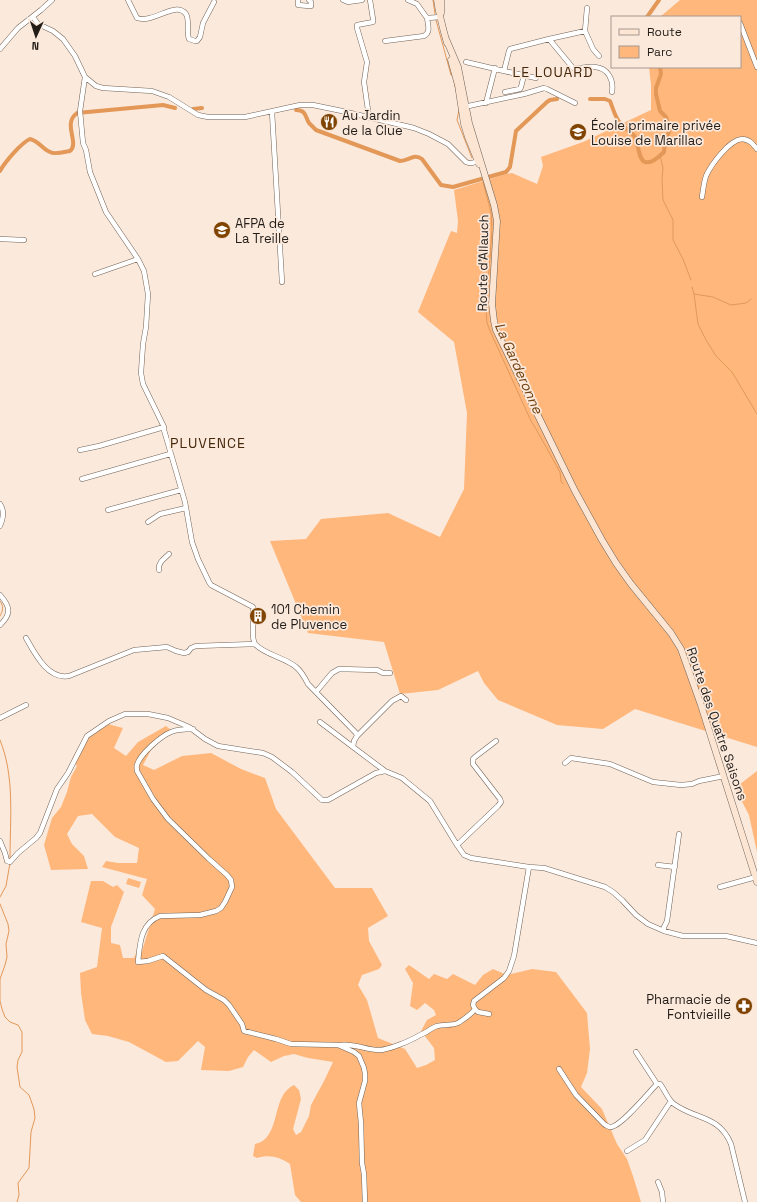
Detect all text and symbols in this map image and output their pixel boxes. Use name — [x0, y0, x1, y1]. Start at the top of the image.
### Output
north arrow — [16, 16, 56, 56]
legend — [611, 16, 741, 68]
text: Route — [647, 24, 682, 40]
text: N — [31, 39, 40, 53]
text: Parc — [647, 44, 672, 60]
district label: LE LOUARD — [513, 63, 593, 81]
place label: Au Jardin de la Clue — [342, 107, 403, 139]
restaurant icon: Au Jardin de la Clue — [319, 112, 339, 132]
place label: École primaire privée Louise de Marillac — [591, 117, 721, 149]
school or university icon: École primaire privée Louise de Marillac — [568, 122, 588, 142]
street label: Route d'Allauch — [474, 214, 492, 312]
place label: AFPA de La Treille — [235, 215, 289, 247]
school or university icon: AFPA de La Treille — [212, 220, 232, 240]
water label: La Garderonne — [491, 320, 547, 417]
district label: PLUVENCE — [170, 434, 246, 452]
place label: 101 Chemin de Pluvence — [271, 601, 347, 633]
building icon: 101 Chemin de Pluvence — [248, 606, 268, 626]
street label: Route des Quatre Saisons — [683, 645, 751, 803]
place label: Pharmacie de Fontvieille — [646, 991, 731, 1023]
pharmacy icon: Pharmacie de Fontvieille — [734, 996, 754, 1016]

